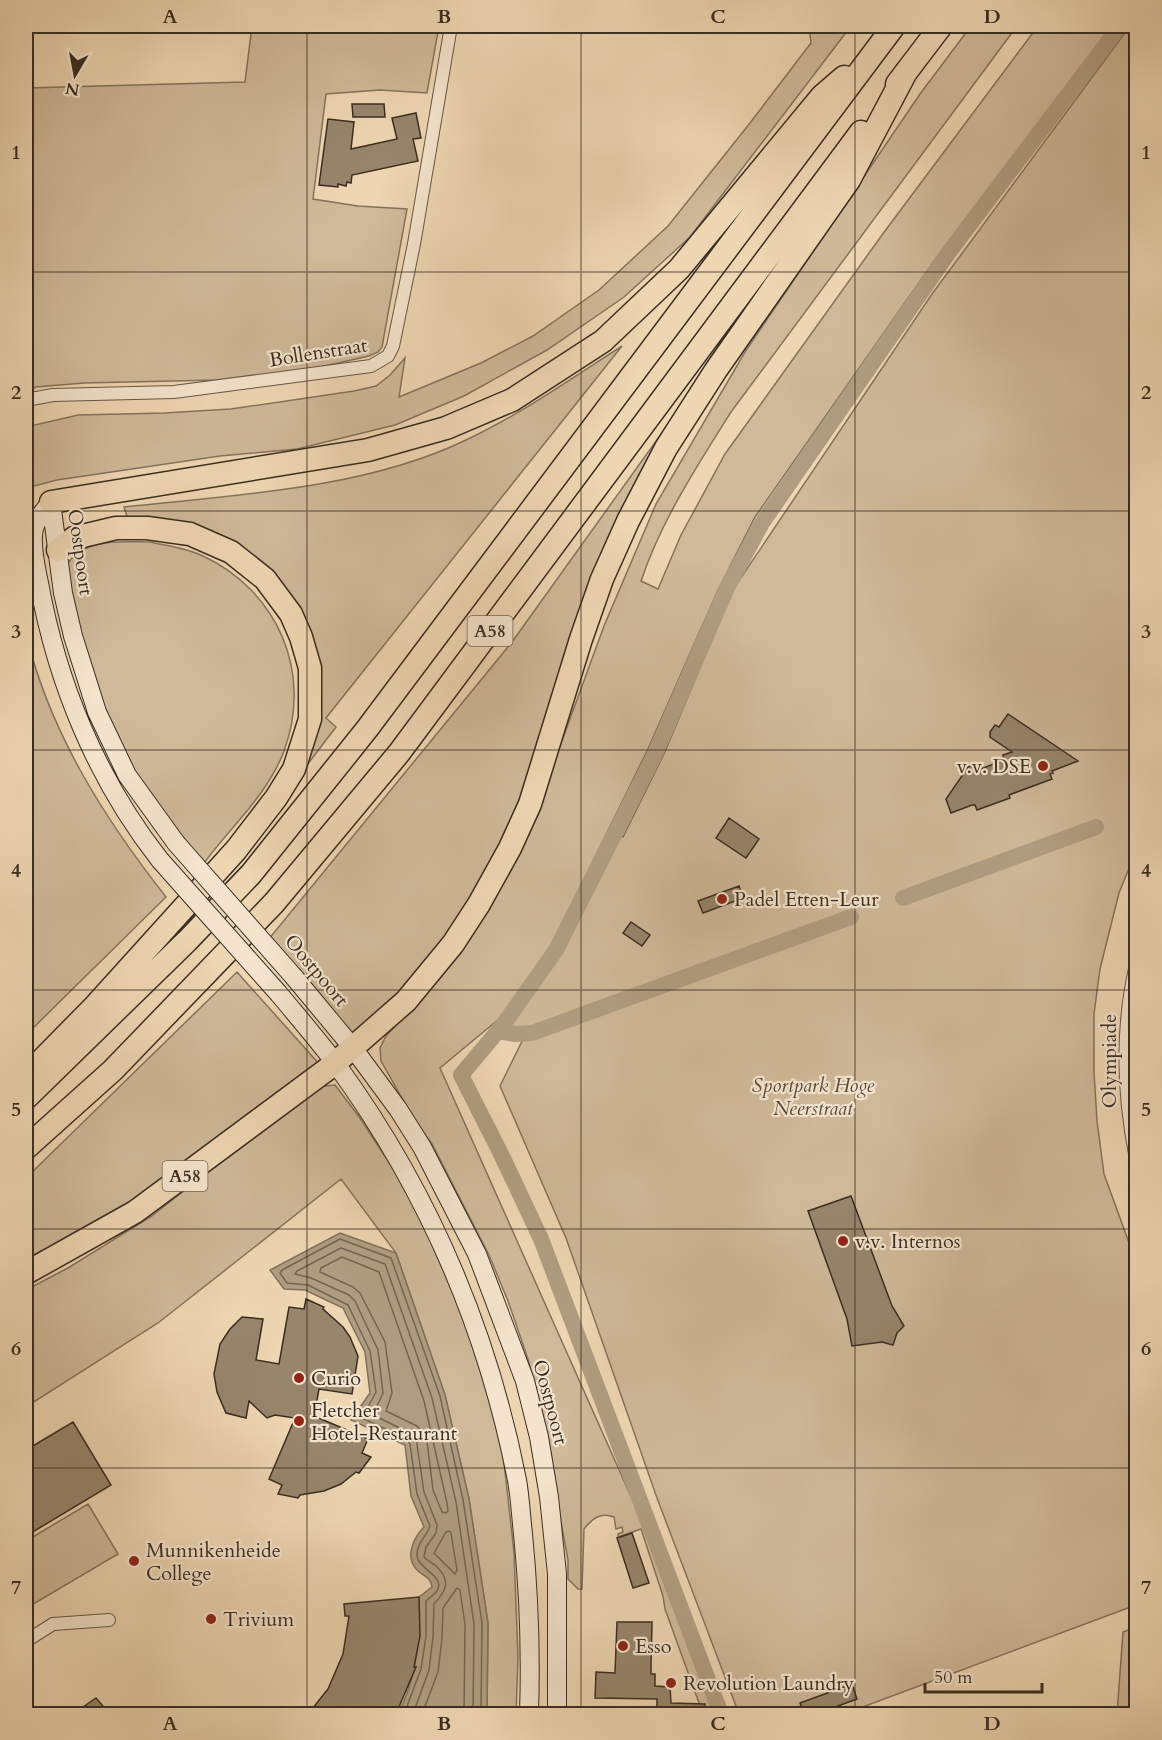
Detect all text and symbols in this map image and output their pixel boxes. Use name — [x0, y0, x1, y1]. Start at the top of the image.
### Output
text: A — [162, 3, 178, 30]
text: B — [437, 3, 451, 30]
text: C — [710, 3, 726, 30]
text: D — [983, 3, 1001, 30]
north arrow — [45, 45, 105, 105]
text: N — [64, 77, 81, 101]
text: 1 — [11, 139, 21, 166]
text: 1 — [1141, 139, 1151, 166]
street label: Bollenstraat — [267, 331, 370, 374]
text: 2 — [11, 379, 21, 406]
text: 2 — [1141, 379, 1151, 406]
street label: Oostpoort — [61, 507, 100, 598]
road number: A58 — [468, 616, 512, 646]
text: 3 — [11, 618, 21, 645]
text: 3 — [1141, 618, 1151, 645]
place label: v.v. DSE — [957, 753, 1031, 780]
marker: v.v. DSE — [1036, 759, 1050, 773]
text: 4 — [11, 857, 21, 884]
text: 4 — [1141, 857, 1151, 884]
place label: Padel Etten-Leur — [734, 886, 879, 913]
marker: Padel Etten-Leur — [715, 892, 729, 906]
street label: Oostpoort — [278, 928, 355, 1013]
street label: Olympiade — [1096, 1014, 1123, 1108]
park label: Sportpark Hoge Neerstraat — [752, 1072, 875, 1122]
text: 5 — [11, 1096, 21, 1123]
text: 5 — [1141, 1096, 1151, 1123]
road number: A58 — [162, 1161, 207, 1191]
place label: v.v. Internos — [855, 1228, 961, 1255]
marker: v.v. Internos — [836, 1234, 850, 1248]
text: 6 — [11, 1335, 21, 1362]
text: 6 — [1141, 1335, 1151, 1362]
street label: Oostpoort — [526, 1357, 575, 1448]
place label: Curio — [311, 1365, 361, 1392]
marker: Curio — [292, 1371, 306, 1385]
place label: Fletcher Hotel-Restaurant — [311, 1397, 458, 1447]
marker: Fletcher Hotel-Restaurant — [292, 1414, 306, 1428]
place label: Munnikenheide College — [146, 1537, 281, 1587]
marker: Munnikenheide College — [127, 1554, 141, 1568]
text: 7 — [11, 1574, 21, 1601]
text: 7 — [1141, 1574, 1151, 1601]
place label: Trivium — [223, 1606, 294, 1633]
marker: Trivium — [204, 1612, 218, 1626]
place label: Esso — [635, 1633, 672, 1660]
marker: Esso — [616, 1639, 630, 1653]
scale bar — [925, 1656, 1042, 1694]
text: 50 m — [934, 1665, 973, 1690]
place label: Revolution Laundry — [683, 1670, 854, 1697]
marker: Revolution Laundry — [664, 1676, 678, 1690]
text: A — [162, 1710, 178, 1737]
text: B — [437, 1710, 451, 1737]
text: C — [710, 1710, 726, 1737]
text: D — [983, 1710, 1001, 1737]

